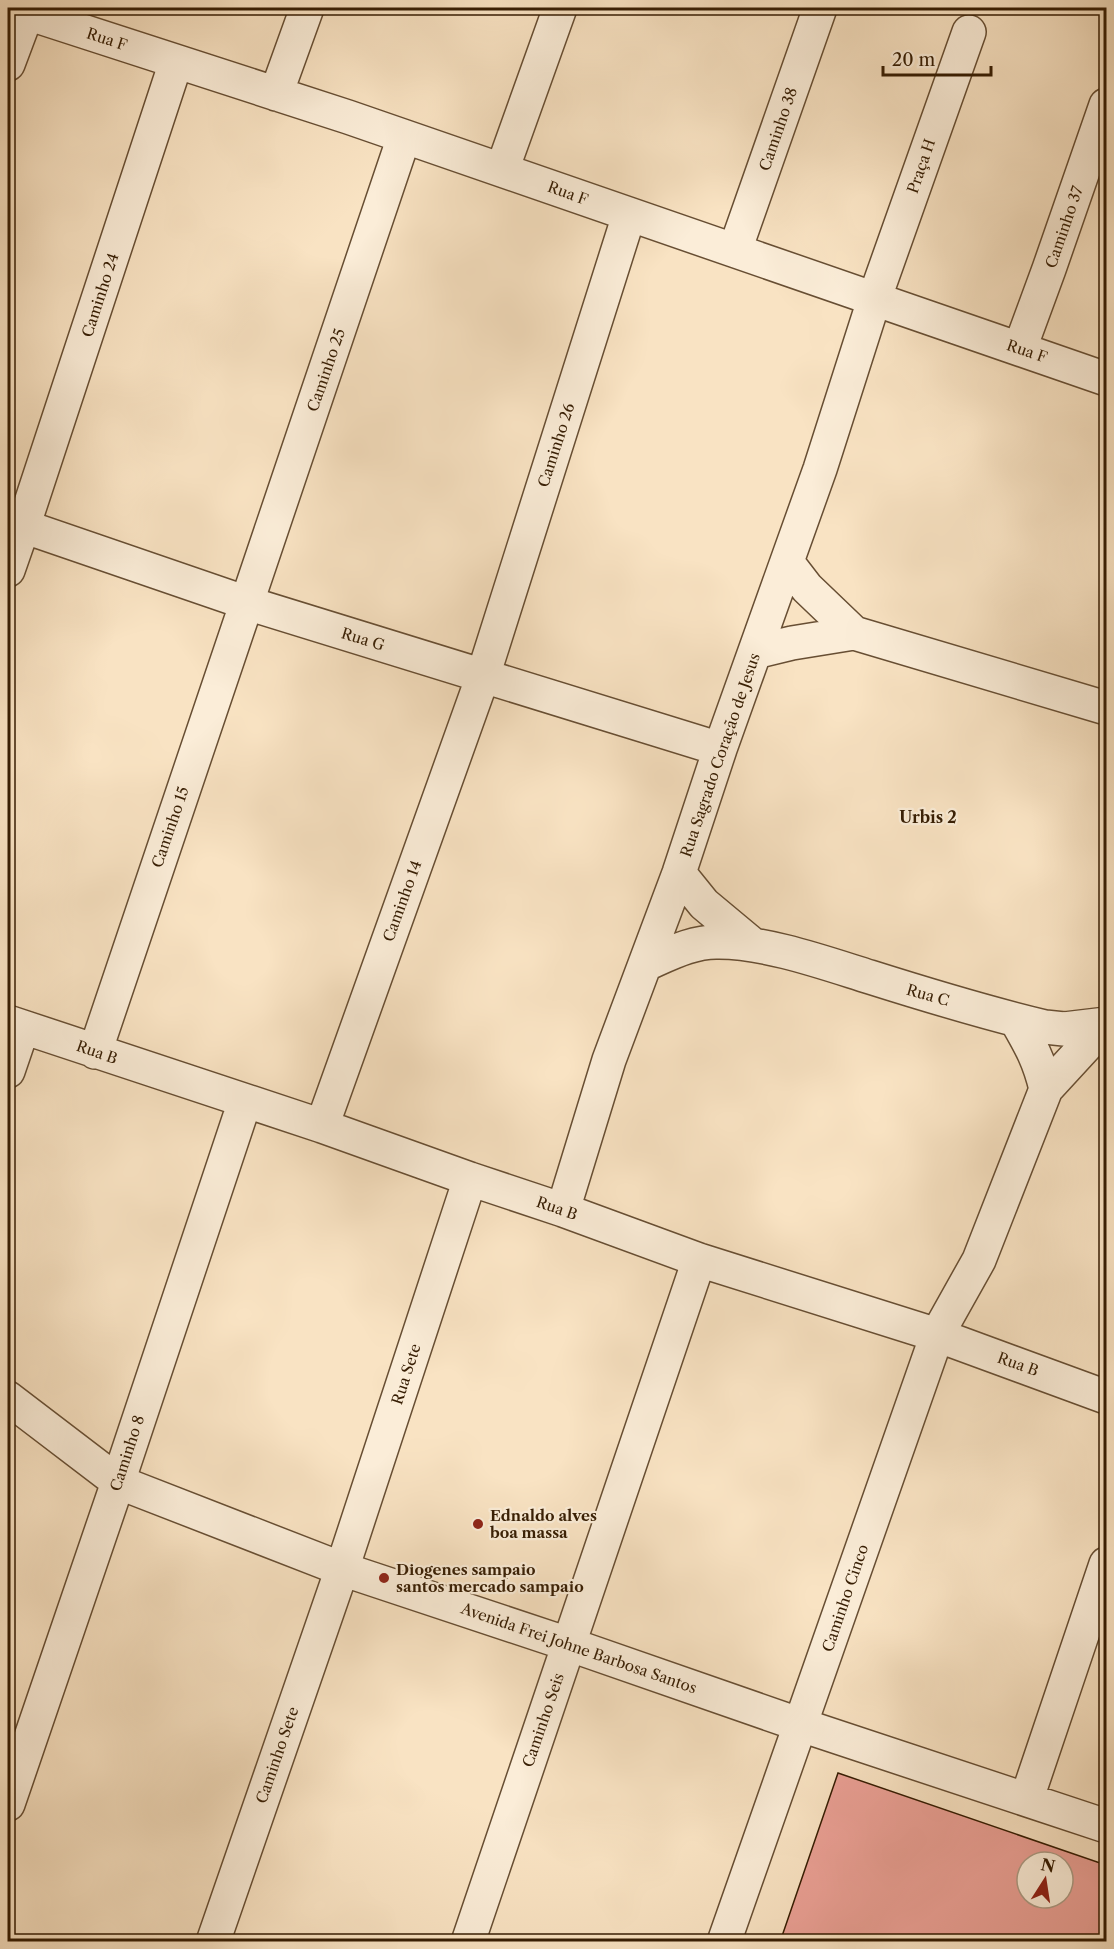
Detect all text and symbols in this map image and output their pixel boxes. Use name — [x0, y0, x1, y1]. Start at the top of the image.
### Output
street label: Rua F — [84, 24, 130, 55]
scale bar — [883, 39, 991, 77]
text: 20 m — [892, 49, 936, 71]
street label: Caminho 38 — [755, 85, 801, 173]
street label: Praça H — [903, 136, 939, 196]
street label: Rua F — [545, 177, 591, 209]
street label: Caminho 37 — [1041, 183, 1087, 271]
street label: Caminho 24 — [77, 251, 123, 339]
street label: Caminho 25 — [303, 326, 349, 414]
street label: Rua F — [1004, 335, 1050, 367]
street label: Caminho 26 — [533, 400, 579, 489]
street label: Rua G — [339, 623, 387, 655]
street label: Rua Sagrado Coração de Jesus — [676, 650, 764, 860]
street label: Caminho 15 — [147, 784, 193, 870]
district label: Urbis 2 — [899, 807, 957, 827]
street label: Caminho 14 — [379, 858, 425, 944]
street label: Rua C — [904, 980, 952, 1010]
street label: Rua B — [74, 1036, 120, 1068]
street label: Rua B — [534, 1192, 580, 1224]
street label: Rua Sete — [387, 1341, 425, 1407]
street label: Rua B — [995, 1348, 1041, 1380]
street label: Caminho 8 — [106, 1412, 148, 1493]
place label: Ednaldo alves boa massa — [489, 1506, 597, 1542]
marker: Ednaldo alves boa massa — [471, 1517, 485, 1531]
street label: Caminho Cinco — [818, 1542, 872, 1654]
place label: Diogenes sampaio santos mercado sampaio — [396, 1560, 584, 1596]
marker: Diogenes sampaio santos mercado sampaio — [377, 1571, 391, 1585]
street label: Avenida Frei Johne Barbosa Santos — [458, 1598, 699, 1697]
street label: Caminho Seis — [518, 1670, 568, 1770]
street label: Caminho Sete — [252, 1704, 302, 1806]
north arrow — [1015, 1850, 1075, 1910]
text: N — [1039, 1854, 1057, 1877]

